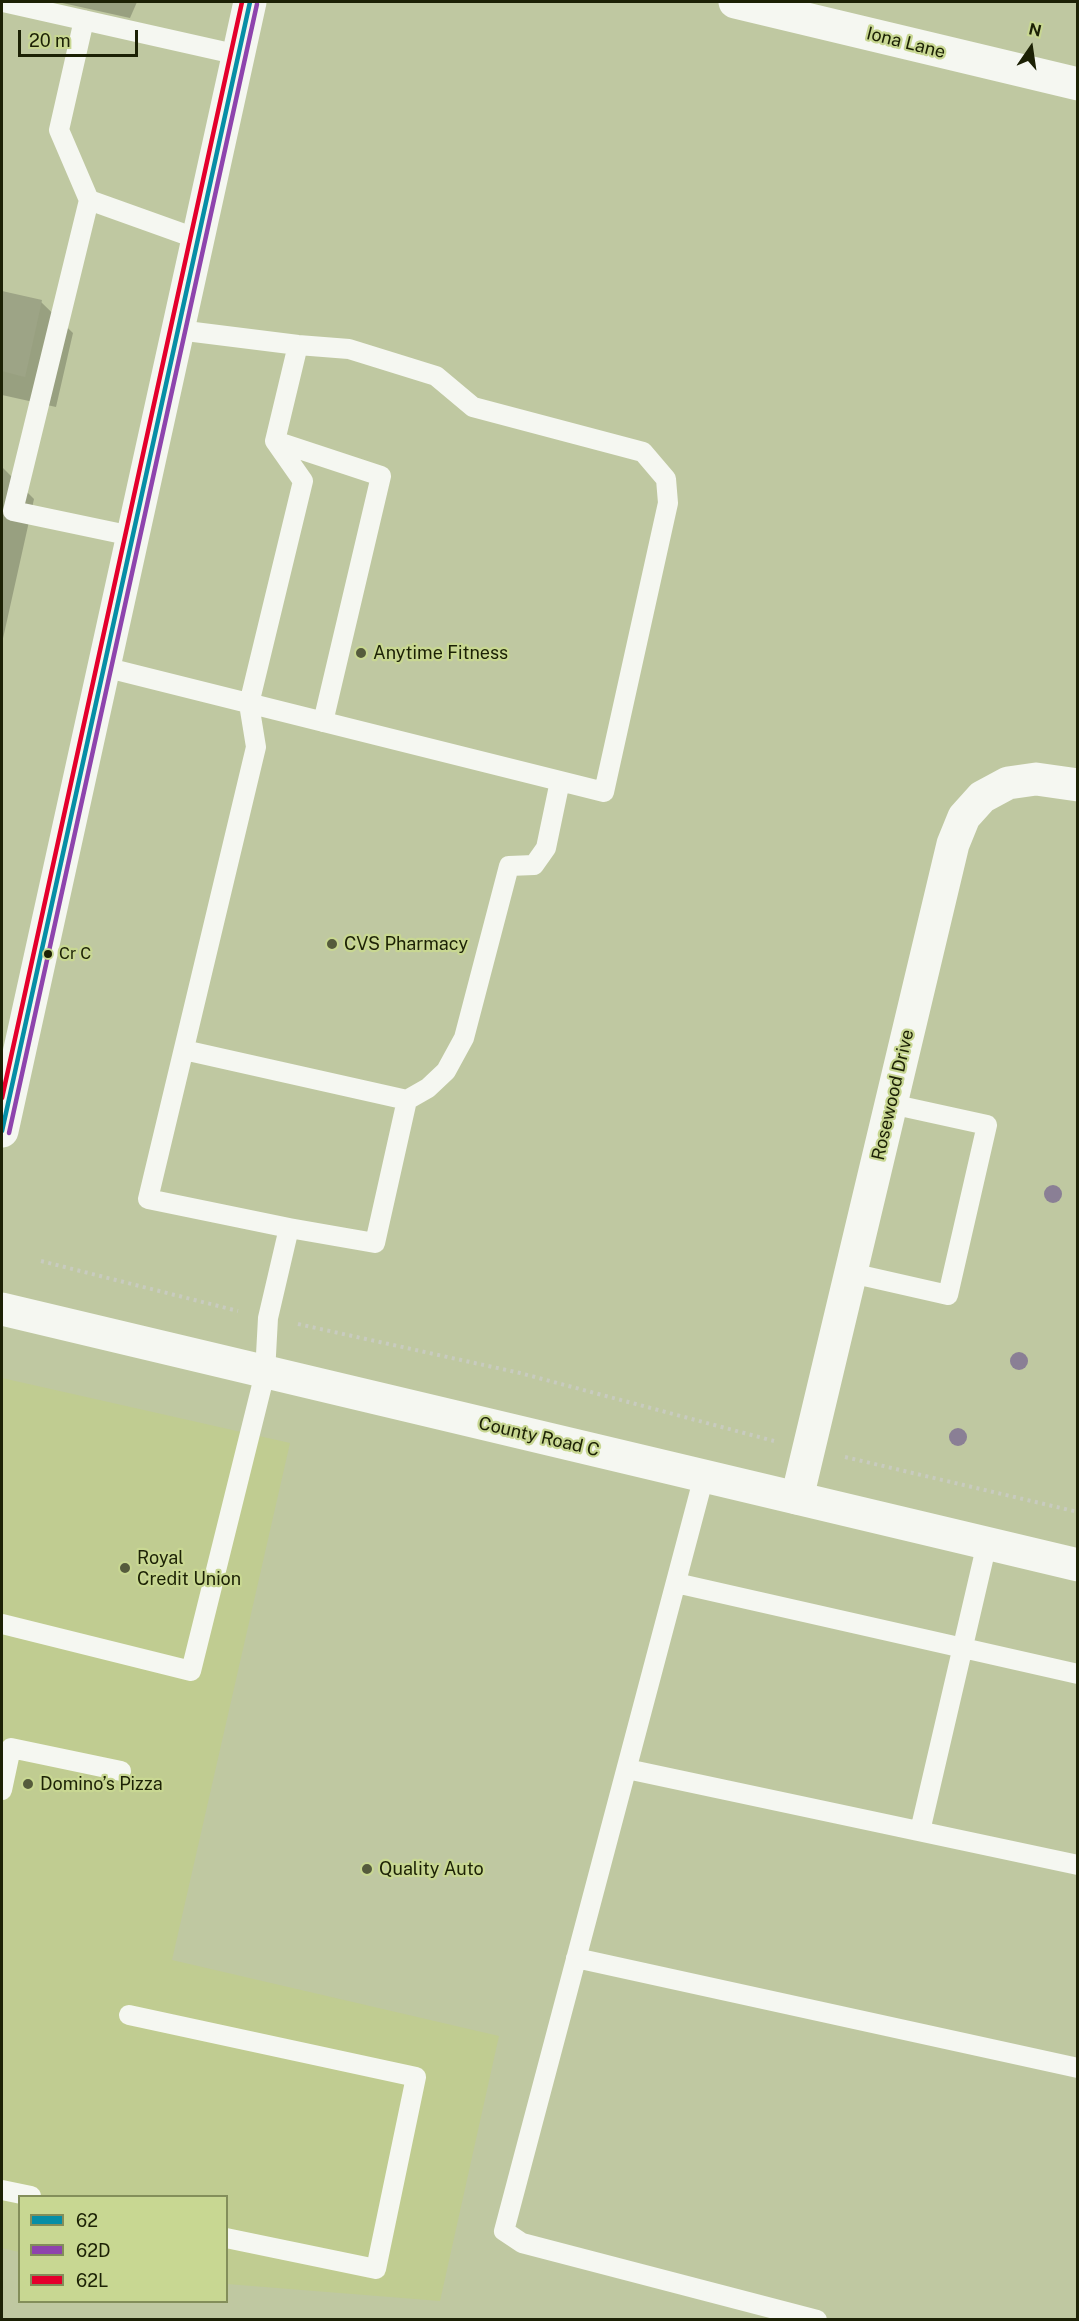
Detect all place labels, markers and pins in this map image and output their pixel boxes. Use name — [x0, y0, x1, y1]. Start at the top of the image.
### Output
place label: Anytime Fitness — [373, 642, 508, 664]
marker: Anytime Fitness — [354, 646, 368, 660]
place label: CVS Pharmacy — [344, 933, 468, 955]
marker: CVS Pharmacy — [325, 937, 339, 951]
place label: Cr C — [59, 944, 91, 964]
marker: Cr C — [42, 948, 54, 960]
place label: Royal Credit Union — [137, 1547, 241, 1590]
marker: Royal Credit Union — [118, 1561, 132, 1575]
place label: Domino’s Pizza — [40, 1773, 163, 1795]
marker: Domino’s Pizza — [21, 1777, 35, 1791]
place label: Quality Auto — [379, 1858, 484, 1880]
marker: Quality Auto — [360, 1862, 374, 1876]

